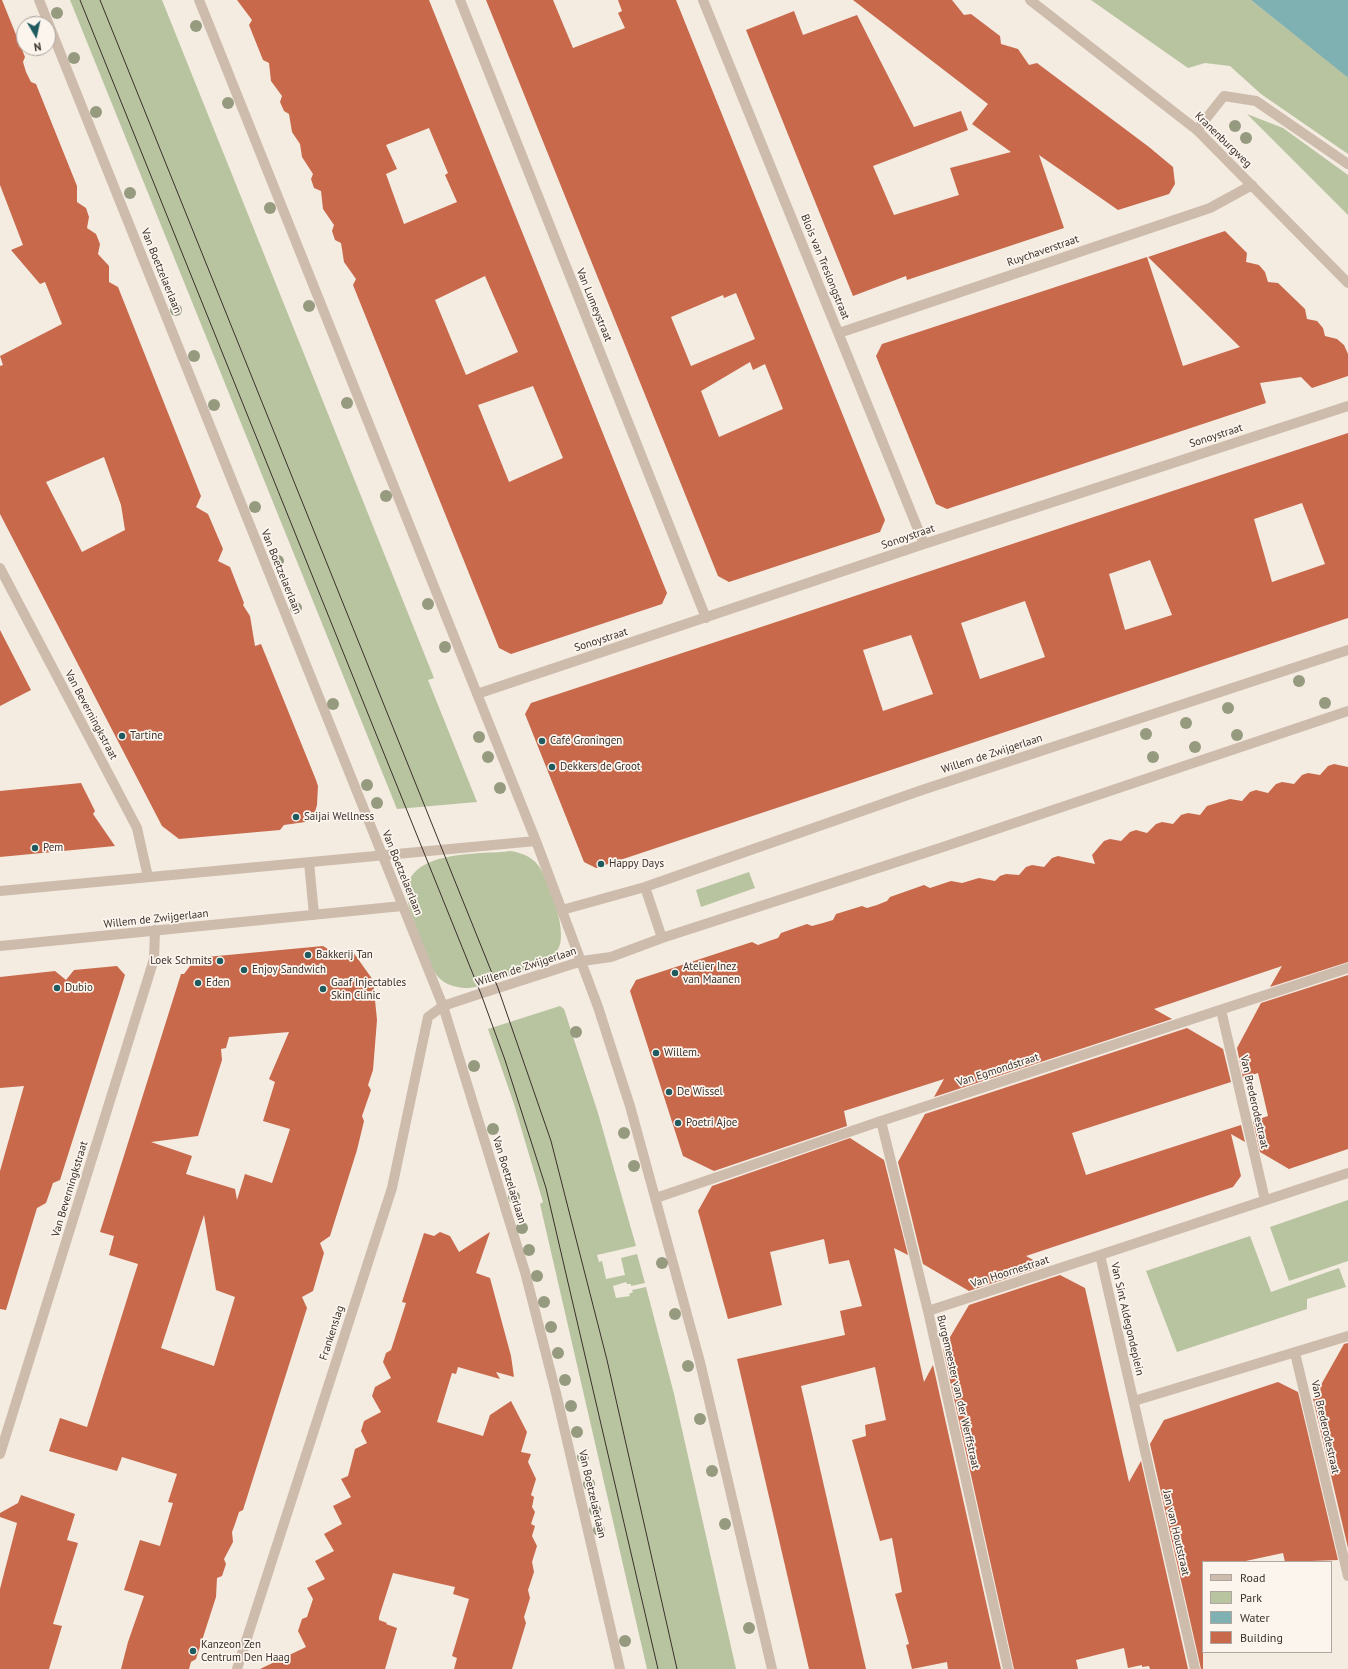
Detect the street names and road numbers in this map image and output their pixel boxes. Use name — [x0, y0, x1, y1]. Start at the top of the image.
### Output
street label: Kranenburgweg — [1192, 110, 1254, 170]
street label: Blois van Treslongstraat — [798, 212, 852, 322]
street label: Van Boetzelaerlaan — [138, 227, 184, 315]
street label: Ruychaverstraat — [1005, 233, 1081, 269]
street label: Van Lumeystraat — [573, 267, 615, 343]
street label: Sonoystraat — [1188, 421, 1244, 451]
street label: Sonoystraat — [880, 522, 936, 552]
street label: Van Boetzelaerlaan — [258, 528, 304, 616]
street label: Sonoystraat — [573, 625, 629, 655]
street label: Van Beverningkstraat — [62, 668, 120, 762]
street label: Willem de Zwijgerlaan — [940, 731, 1044, 777]
street label: Van Boetzelaerlaan — [379, 829, 425, 917]
street label: Willem de Zwijgerlaan — [103, 907, 209, 931]
street label: Willem de Zwijgerlaan — [474, 944, 578, 990]
street label: Van Egmondstraat — [955, 1051, 1041, 1089]
street label: Van Brederodestraat — [1237, 1054, 1271, 1150]
street label: Van Boetzelaerlaan — [490, 1135, 528, 1225]
street label: Van Beverningkstraat — [49, 1140, 91, 1238]
street label: Van Hoornestraat — [969, 1253, 1051, 1291]
street label: Van Sint Aldegondeplein — [1108, 1261, 1146, 1377]
street label: Frankenslag — [317, 1304, 347, 1362]
street label: Burgemeester van der Werffstraat — [934, 1314, 982, 1470]
street label: Van Brederodestraat — [1308, 1379, 1342, 1475]
street label: Van Boetzelaerlaan — [575, 1449, 609, 1539]
street label: Jan van Houtstraat — [1160, 1489, 1192, 1577]

